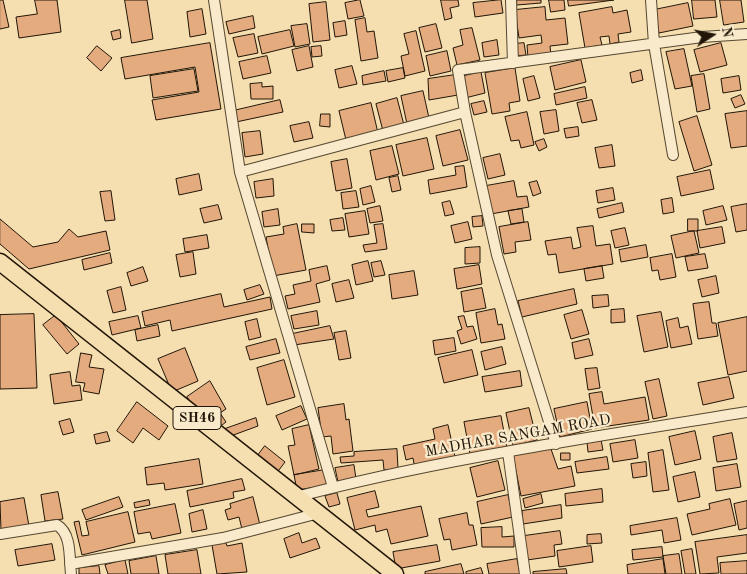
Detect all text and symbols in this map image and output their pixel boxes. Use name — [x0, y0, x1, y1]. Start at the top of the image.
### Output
north arrow — [687, 10, 737, 60]
text: N — [719, 26, 735, 39]
road number: SH46 — [173, 406, 221, 429]
street label: MADHAR SANGAM ROAD — [424, 411, 612, 461]

